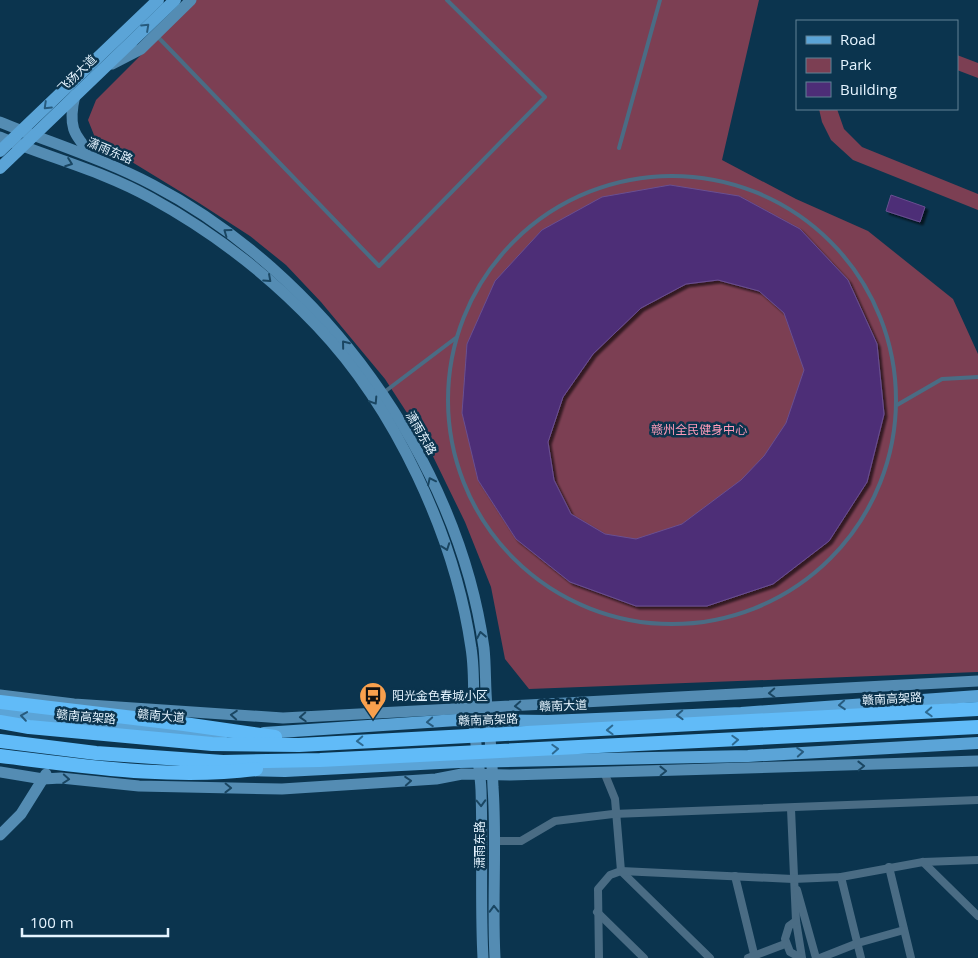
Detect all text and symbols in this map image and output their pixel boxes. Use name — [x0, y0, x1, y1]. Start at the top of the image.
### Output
legend — [796, 20, 958, 110]
one-way arrow — [140, 24, 149, 33]
text: Road — [840, 29, 876, 49]
street label: 飞扬大道 — [53, 51, 100, 96]
text: Park — [840, 54, 871, 74]
text: Building — [840, 79, 897, 99]
one-way arrow — [43, 100, 52, 109]
street label: 潇雨东路 — [85, 133, 136, 168]
one-way arrow — [64, 157, 73, 167]
one-way arrow — [224, 230, 233, 238]
one-way arrow — [263, 273, 272, 282]
one-way arrow — [342, 341, 350, 350]
one-way arrow — [368, 396, 378, 405]
street label: 潇雨东路 — [402, 408, 441, 458]
park label: 赣州全民健身中心 — [651, 421, 747, 438]
one-way arrow — [427, 477, 437, 486]
one-way arrow — [441, 542, 451, 550]
one-way arrow — [477, 630, 487, 639]
bus stop icon: 阳光金色春城小区 — [358, 681, 388, 720]
place label: 阳光金色春城小区 — [392, 687, 488, 704]
one-way arrow — [768, 687, 776, 698]
street label: 赣南高架路 — [862, 688, 922, 709]
street label: 赣南大道 — [539, 696, 587, 715]
one-way arrow — [513, 700, 521, 711]
one-way arrow — [838, 700, 846, 711]
street label: 赣南高架路 — [55, 705, 117, 728]
street label: 赣南大道 — [136, 705, 186, 726]
one-way arrow — [925, 706, 933, 717]
one-way arrow — [230, 709, 238, 720]
street label: 赣南高架路 — [458, 710, 518, 729]
one-way arrow — [676, 710, 684, 721]
one-way arrow — [20, 711, 28, 722]
one-way arrow — [299, 711, 307, 722]
one-way arrow — [426, 716, 434, 727]
one-way arrow — [606, 725, 614, 735]
one-way arrow — [731, 734, 739, 745]
one-way arrow — [356, 736, 364, 747]
one-way arrow — [552, 744, 559, 754]
one-way arrow — [796, 747, 804, 758]
one-way arrow — [858, 761, 865, 771]
one-way arrow — [660, 765, 668, 776]
one-way arrow — [62, 773, 70, 784]
one-way arrow — [404, 775, 412, 786]
one-way arrow — [224, 783, 232, 793]
one-way arrow — [476, 799, 487, 807]
street label: 潇雨东路 — [471, 821, 488, 869]
one-way arrow — [489, 905, 499, 913]
scale bar — [22, 906, 169, 938]
text: 100 m — [30, 912, 74, 932]

